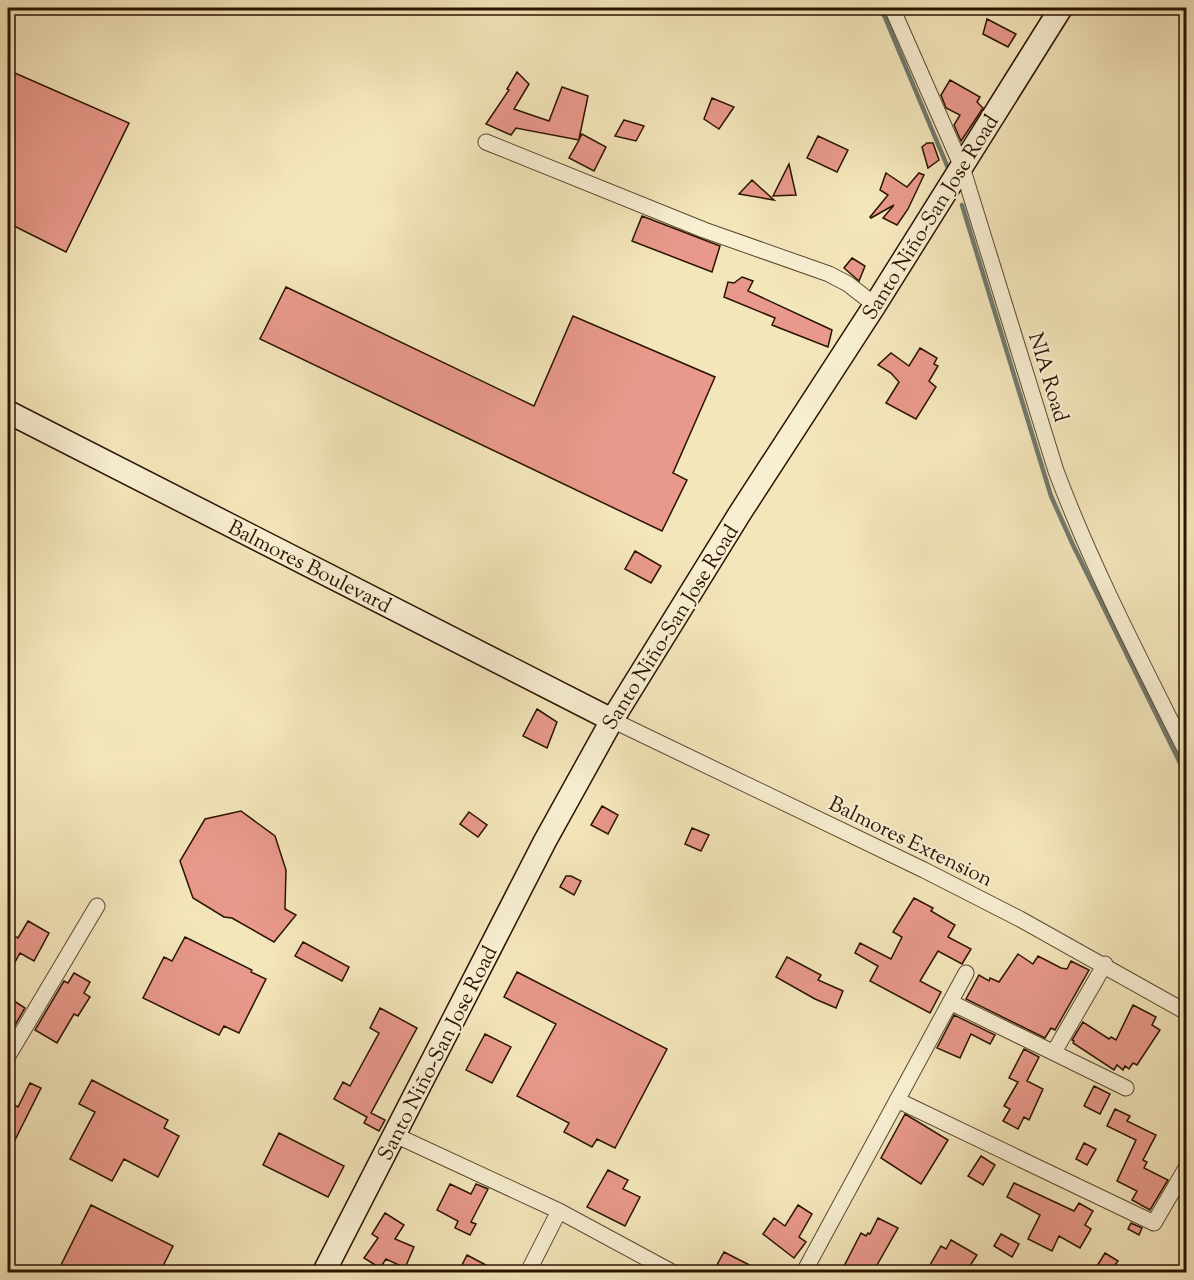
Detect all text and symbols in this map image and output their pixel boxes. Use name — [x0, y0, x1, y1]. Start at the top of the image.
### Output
street label: Santo Niño-San Jose Road — [856, 109, 1007, 327]
street label: NIA Road — [1019, 329, 1075, 426]
street label: Balmores Boulevard — [222, 514, 396, 622]
street label: Santo Niño-San Jose Road — [596, 519, 747, 737]
street label: Balmores Extension — [823, 790, 997, 896]
street label: Santo Niño-San Jose Road — [372, 941, 506, 1166]

